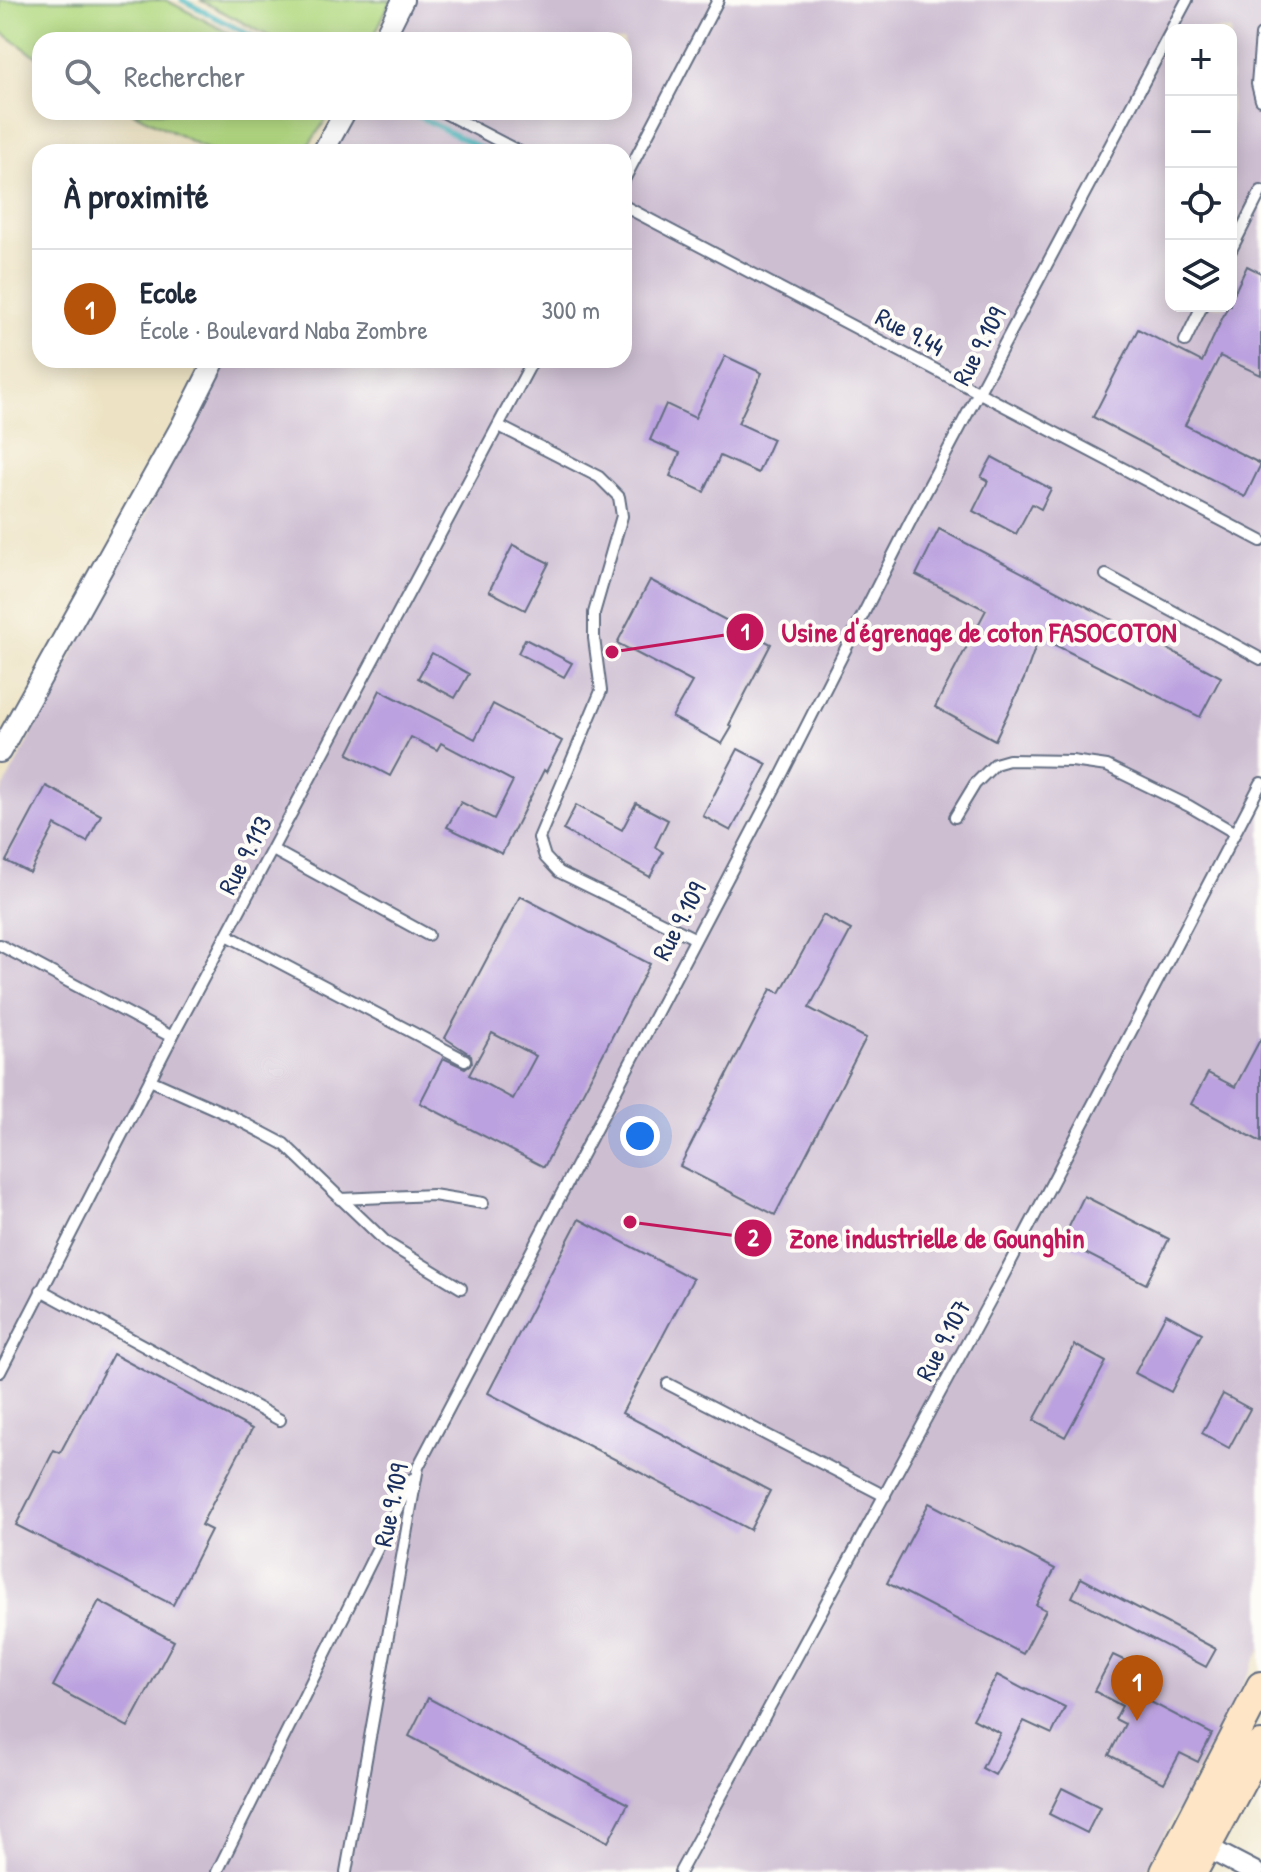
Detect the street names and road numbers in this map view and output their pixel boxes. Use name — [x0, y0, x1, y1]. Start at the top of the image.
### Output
street label: Rue 9.44 — [870, 299, 951, 364]
street label: Rue 9.109 — [943, 300, 1014, 391]
street label: Rue 9.113 — [209, 809, 280, 900]
street label: Rue 9.109 — [643, 875, 714, 966]
street label: Rue 9.107 — [907, 1293, 979, 1387]
street label: Rue 9.109 — [365, 1460, 416, 1550]

